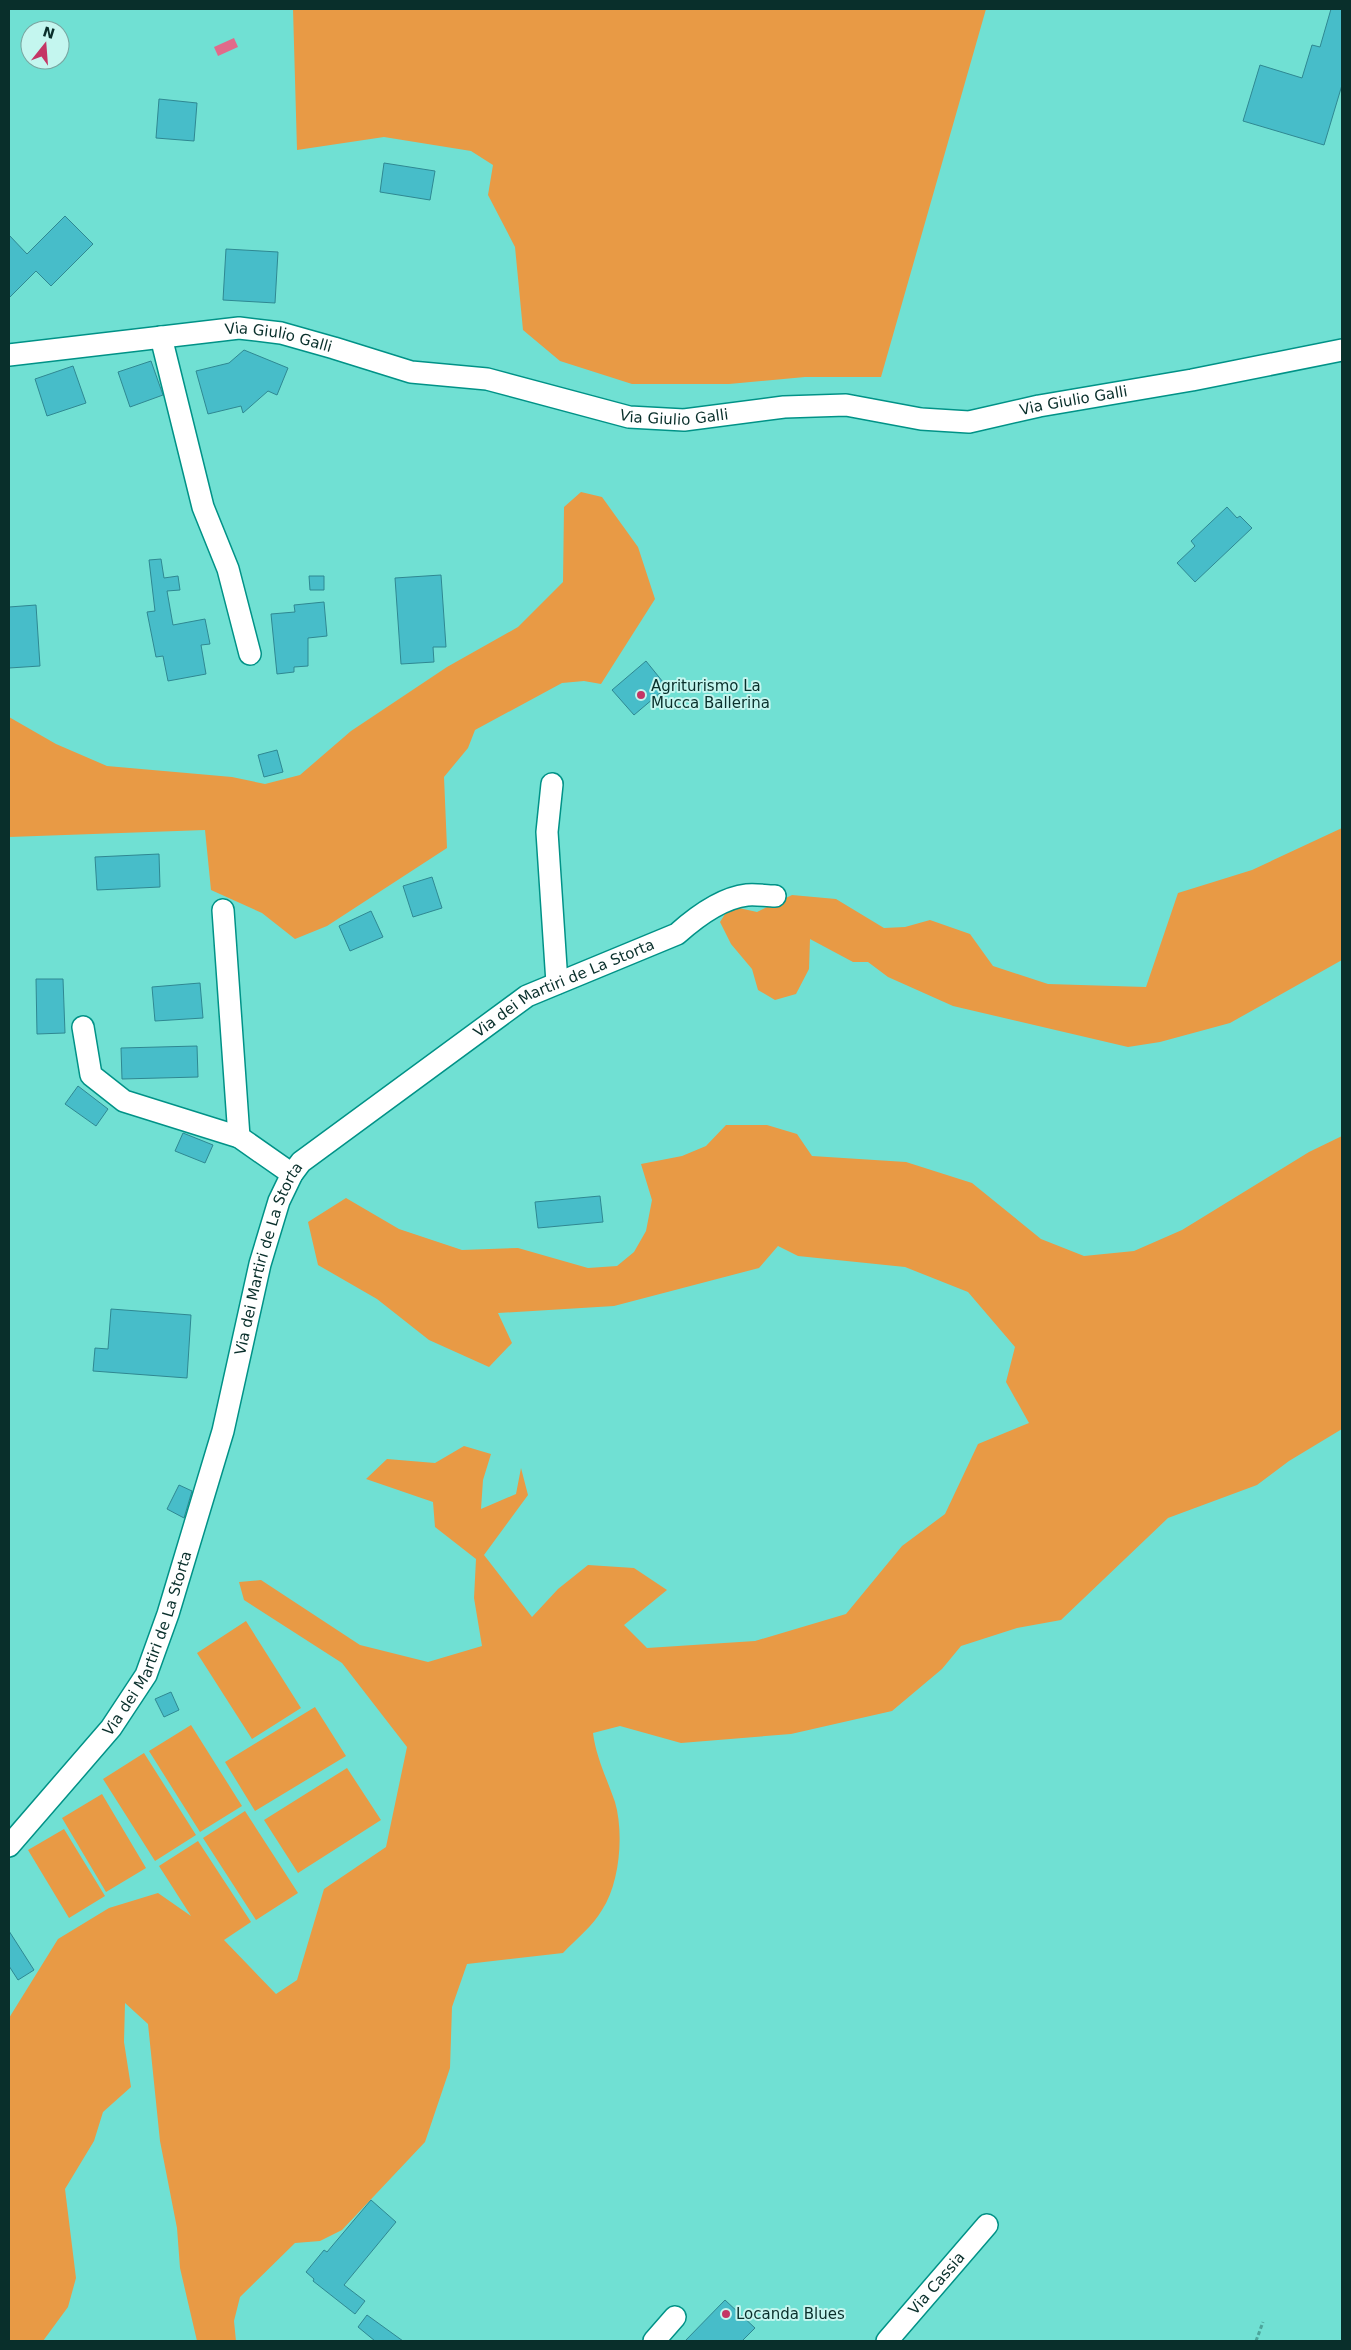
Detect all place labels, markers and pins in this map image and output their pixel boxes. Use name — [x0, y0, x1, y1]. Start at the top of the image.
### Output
place label: Agriturismo La Mucca Ballerina — [651, 677, 770, 712]
marker: Agriturismo La Mucca Ballerina — [635, 689, 647, 701]
place label: Locanda Blues — [736, 2305, 845, 2323]
marker: Locanda Blues — [720, 2308, 732, 2320]

